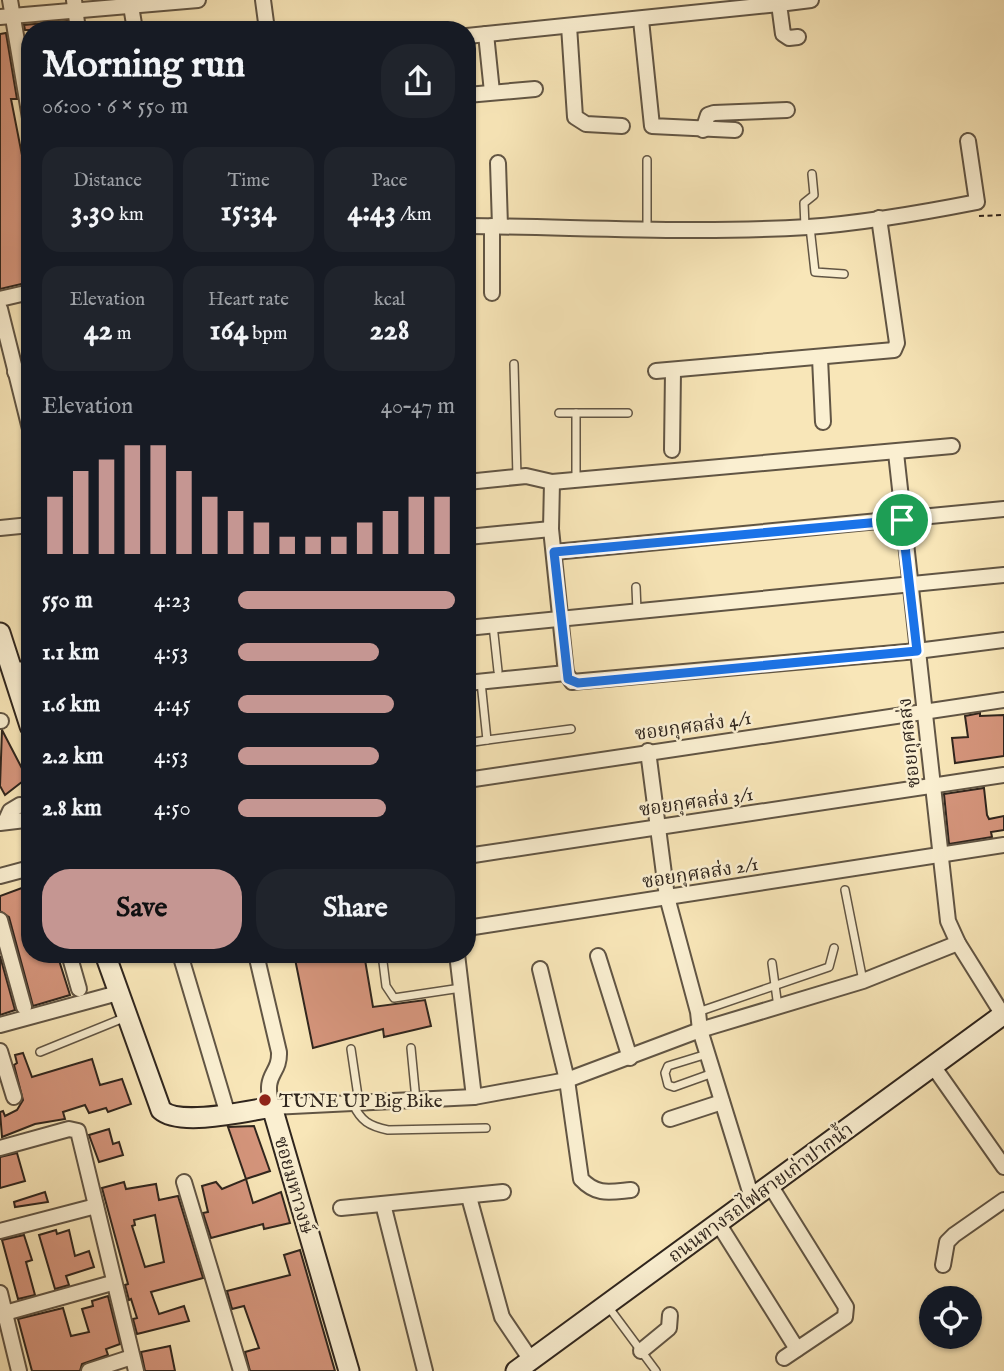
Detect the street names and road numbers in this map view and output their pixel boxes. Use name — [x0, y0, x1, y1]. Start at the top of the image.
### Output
street label: ซอยกุศลส่ง — [893, 697, 927, 789]
street label: ซอยกุศลส่ง 4/1 — [633, 707, 753, 747]
street label: ซอยกุศลส่ง 3/1 — [638, 783, 755, 823]
street label: ซอยกุศลส่ง 2/1 — [641, 853, 760, 895]
street label: ถนนทางรถไฟสายเก่าปากน้ำ — [662, 1115, 858, 1269]
street label: ซอยมหาวงษ์ — [268, 1134, 319, 1237]

